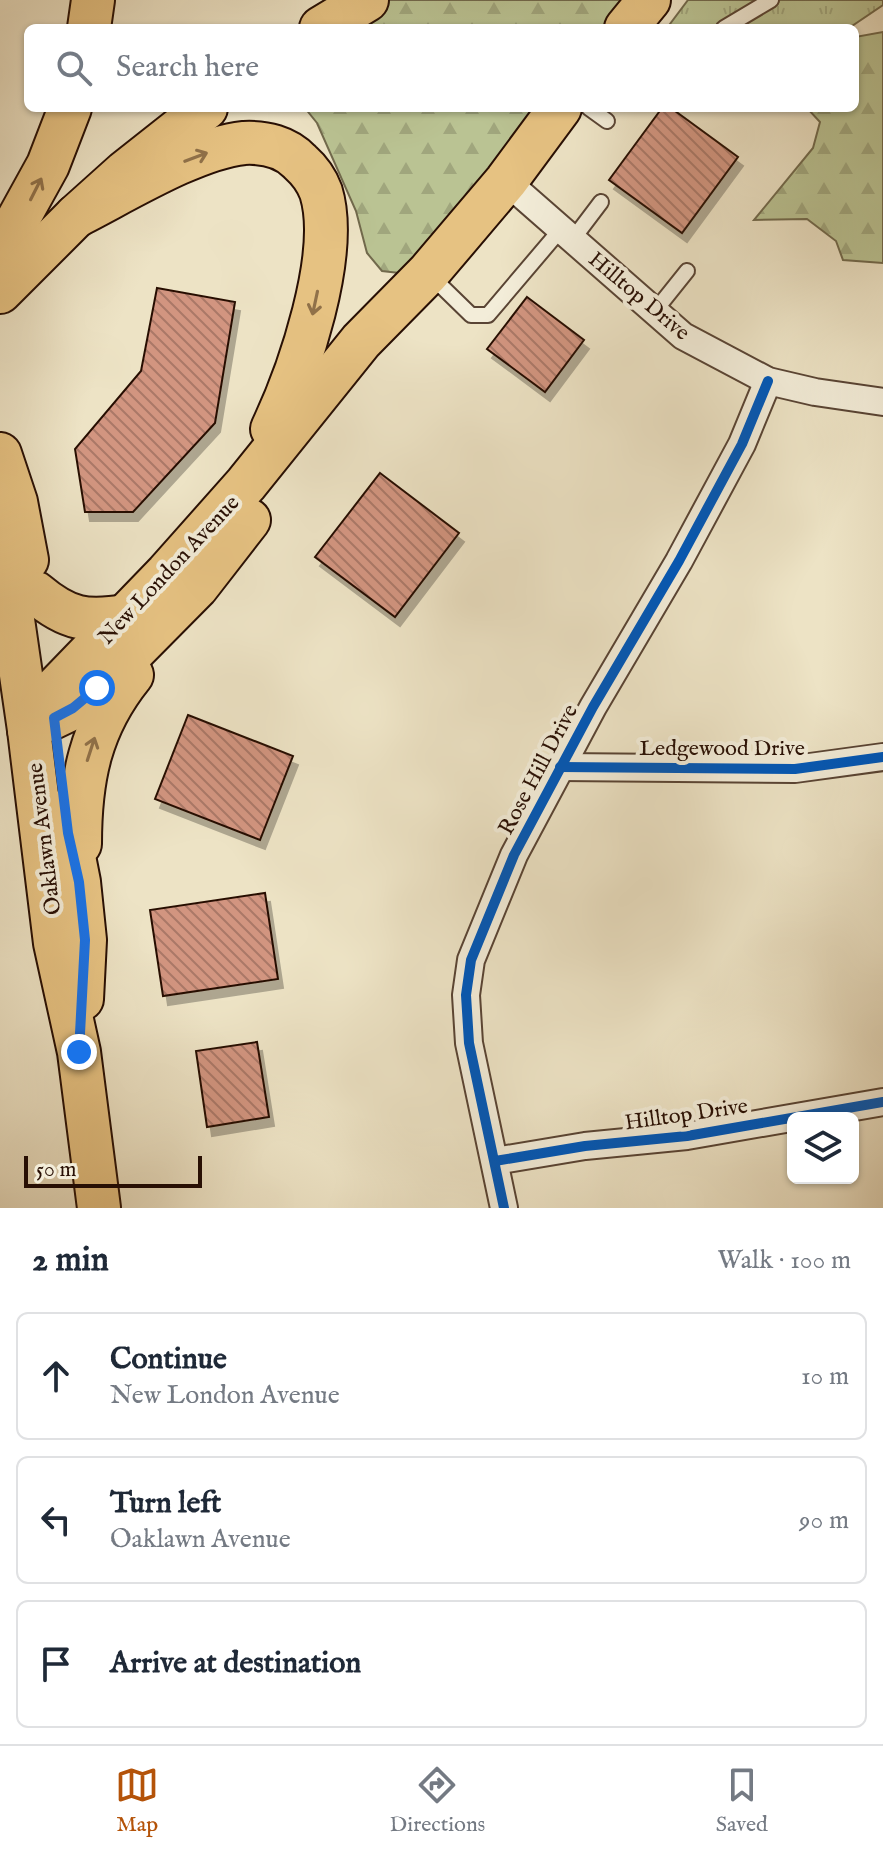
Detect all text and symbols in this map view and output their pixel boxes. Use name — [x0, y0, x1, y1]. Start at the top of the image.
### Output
search box — [24, 24, 859, 112]
icon: search — [52, 46, 96, 90]
text: Search here — [116, 49, 259, 87]
one-way arrow — [183, 149, 208, 163]
one-way arrow — [29, 177, 44, 201]
street label: Hilltop Drive — [582, 246, 695, 347]
one-way arrow — [307, 290, 322, 315]
street label: New London Avenue — [93, 490, 246, 651]
route start — [79, 670, 115, 706]
street label: Rose Hill Drive — [493, 700, 585, 840]
street label: Ledgewood Drive — [639, 735, 805, 763]
one-way arrow — [85, 737, 100, 762]
street label: Oaklawn Avenue — [22, 761, 68, 916]
route end — [61, 1034, 97, 1070]
street label: Hilltop Drive — [623, 1092, 750, 1137]
map controls — [787, 1112, 859, 1184]
button: layers — [787, 1112, 859, 1184]
scale bar — [24, 1152, 202, 1188]
text: 50 m — [36, 1156, 77, 1184]
text: 2 min — [32, 1239, 109, 1282]
text: Walk · 100 m — [718, 1244, 851, 1277]
text: Continue — [110, 1341, 227, 1379]
icon: ahead — [34, 1354, 78, 1398]
text: 10 m — [801, 1360, 849, 1393]
text: New London Avenue — [110, 1379, 340, 1412]
text: Turn left — [110, 1485, 221, 1523]
icon: left — [34, 1498, 78, 1542]
text: 90 m — [799, 1504, 849, 1537]
text: Oaklawn Avenue — [110, 1523, 291, 1556]
icon: arrive — [34, 1642, 78, 1686]
text: Arrive at destination — [110, 1645, 361, 1683]
tab: Map — [115, 1763, 159, 1839]
tab: Directions — [390, 1763, 485, 1839]
tab: Saved — [716, 1763, 768, 1839]

